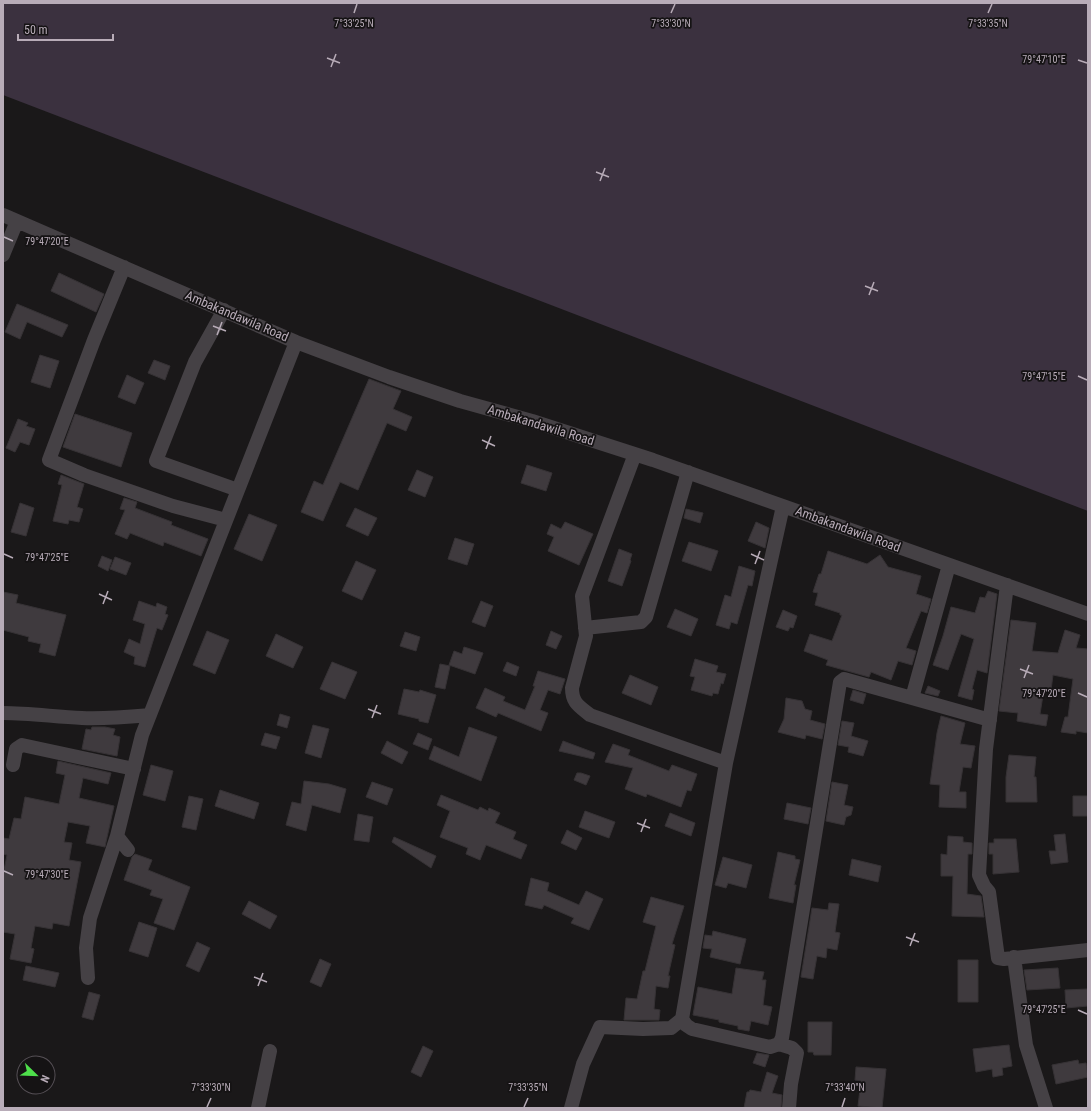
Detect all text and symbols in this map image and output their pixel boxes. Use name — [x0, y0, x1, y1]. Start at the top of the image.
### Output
scale bar — [18, 16, 113, 42]
text: 7°33'25"N — [334, 18, 374, 29]
text: 7°33'30"N — [651, 18, 691, 29]
text: 7°33'35"N — [968, 18, 1008, 29]
text: 50 m — [24, 23, 48, 37]
text: 79°47'10"E — [1022, 54, 1066, 65]
text: 79°47'20"E — [25, 236, 69, 247]
street label: Ambakandawila Road — [183, 287, 291, 345]
text: 79°47'15"E — [1022, 371, 1066, 382]
street label: Ambakandawila Road — [486, 402, 596, 448]
street label: Ambakandawila Road — [793, 503, 903, 555]
text: 79°47'25"E — [25, 552, 69, 563]
text: 79°47'20"E — [1022, 688, 1066, 699]
text: 79°47'30"E — [25, 869, 69, 880]
text: 79°47'25"E — [1022, 1004, 1066, 1015]
north arrow — [16, 1055, 56, 1095]
text: N — [37, 1073, 52, 1085]
text: 7°33'30"N — [191, 1082, 231, 1093]
text: 7°33'35"N — [508, 1082, 548, 1093]
text: 7°33'40"N — [825, 1082, 865, 1093]

